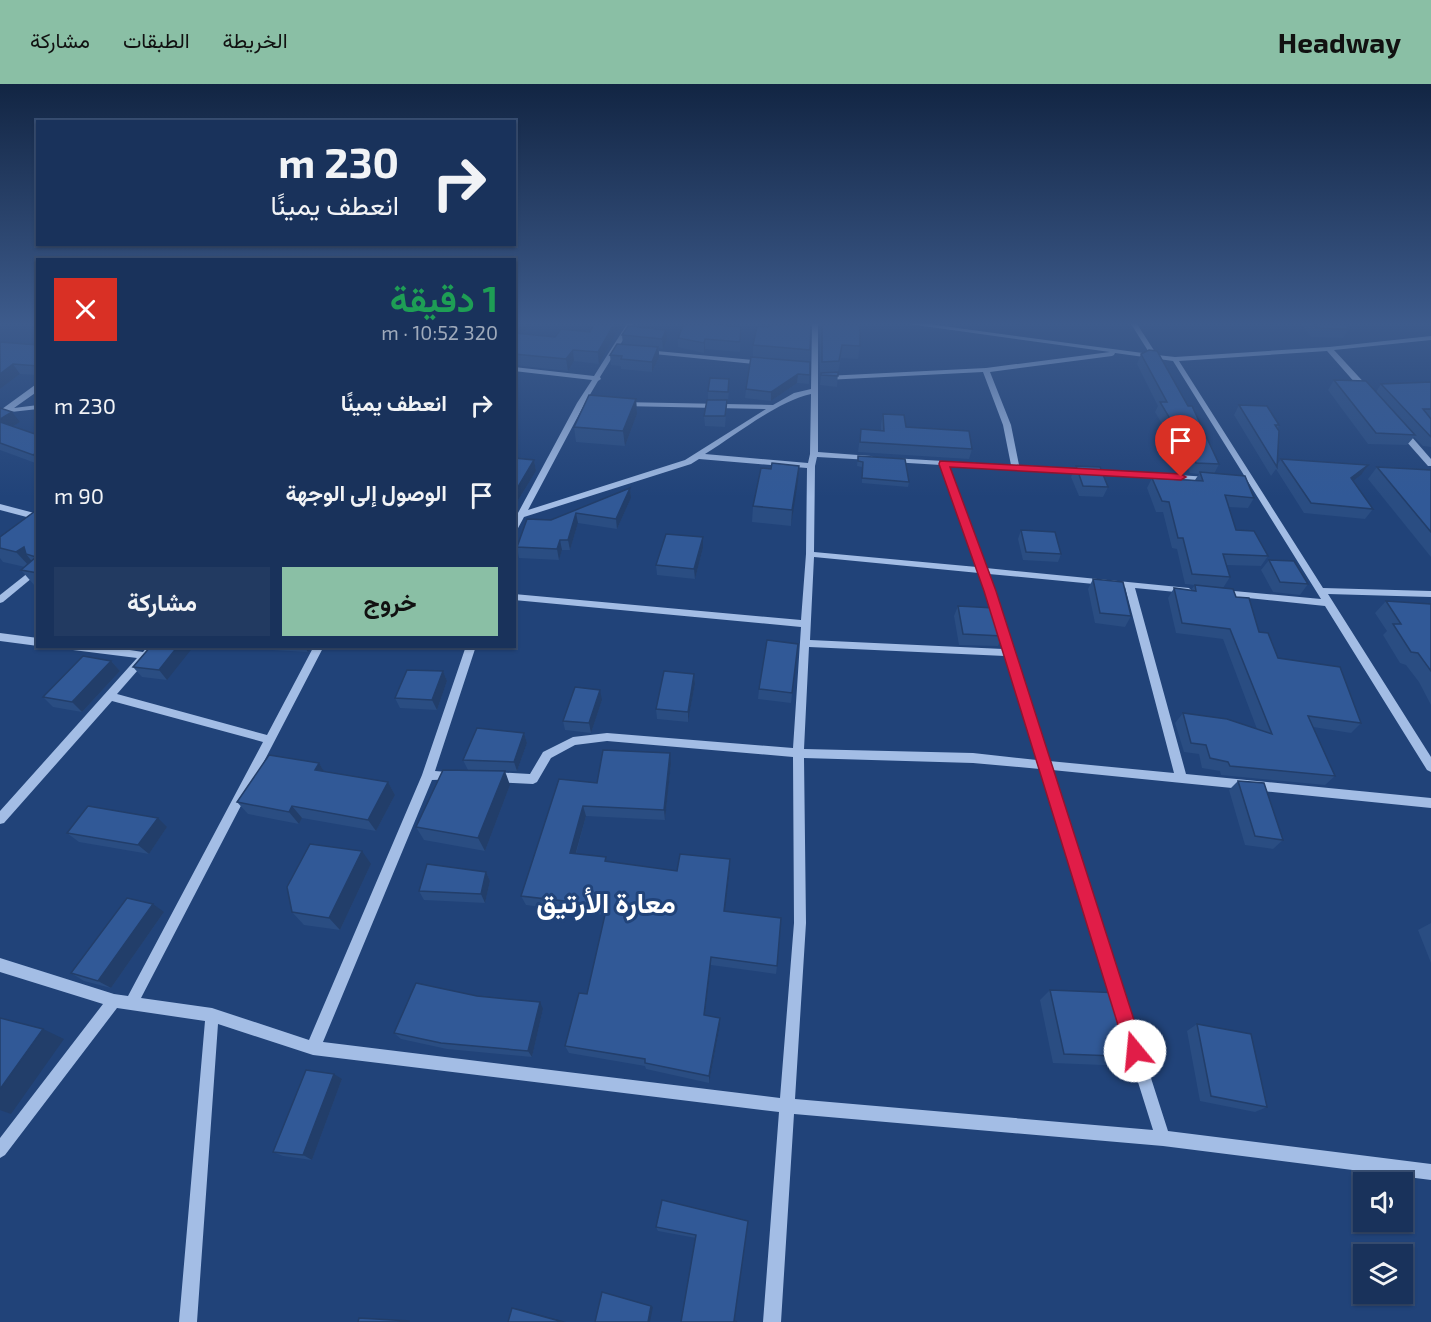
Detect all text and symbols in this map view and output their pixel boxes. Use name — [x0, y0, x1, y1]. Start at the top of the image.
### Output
text: Headway — [1278, 25, 1401, 59]
text: مشاركة — [30, 27, 90, 52]
text: الطبقات — [123, 27, 190, 52]
text: الخريطة — [223, 27, 288, 52]
text: 230 m — [278, 136, 399, 186]
icon: right — [420, 144, 498, 222]
text: انعطف يمينًا — [270, 188, 399, 220]
text: 1 دقيقة — [390, 276, 498, 319]
button: close — [54, 278, 117, 341]
text: 320 m · 10:52 — [381, 320, 498, 344]
text: انعطف يمينًا — [341, 389, 447, 415]
icon: right — [465, 389, 498, 422]
text: 230 m — [54, 392, 116, 418]
pin — [1155, 415, 1206, 477]
icon: arrive — [1164, 424, 1197, 457]
text: الوصول إلى الوجهة — [285, 479, 447, 505]
icon: arrive — [465, 479, 498, 512]
text: 90 m — [54, 482, 104, 508]
button: مشاركة — [54, 567, 270, 636]
button: خروج — [282, 567, 498, 636]
district label: معارة الأرتيق — [536, 885, 676, 921]
position arrow — [1103, 1019, 1167, 1083]
map controls — [1353, 1172, 1413, 1304]
button: sound — [1353, 1172, 1413, 1232]
button: layers — [1353, 1244, 1413, 1304]

